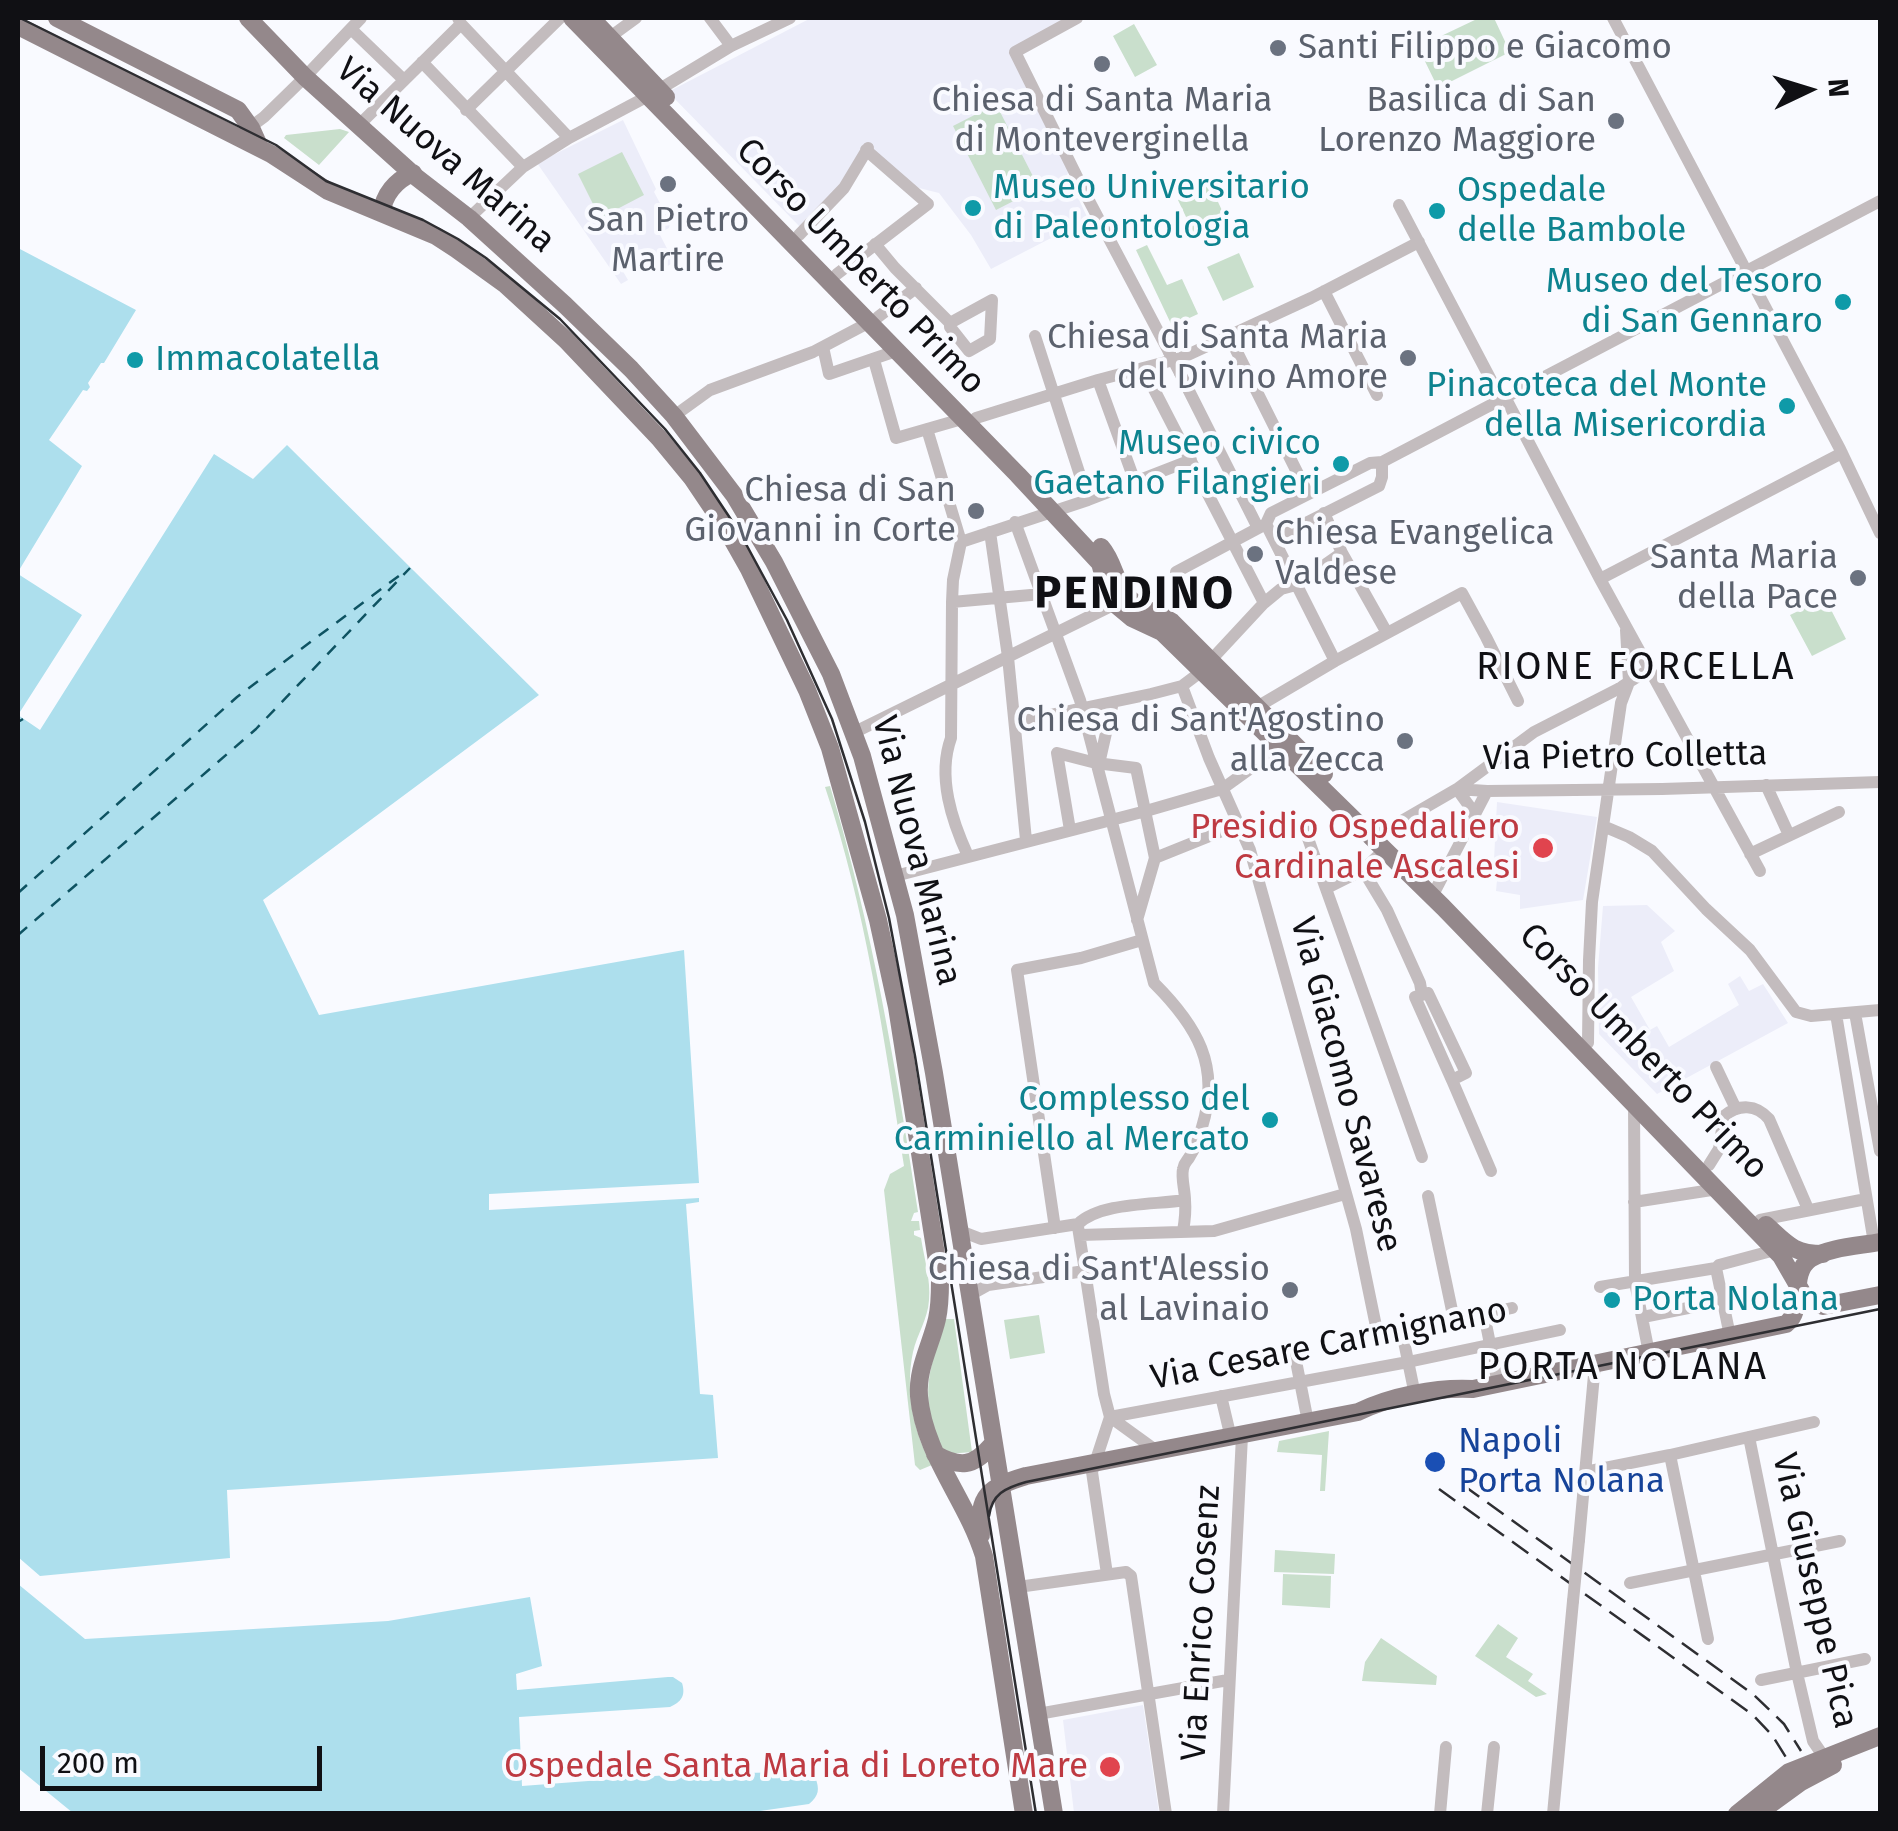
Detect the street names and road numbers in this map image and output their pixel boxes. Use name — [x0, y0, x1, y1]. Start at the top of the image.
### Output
street label: Via Nuova Marina — [327, 49, 563, 263]
street label: Corso Umberto Primo — [727, 130, 993, 404]
street label: Via Nuova Marina — [862, 712, 970, 990]
street label: Via Pietro Colletta — [1482, 734, 1768, 780]
street label: Via Giacomo Savarese — [1280, 913, 1410, 1257]
street label: Corso Umberto Primo — [1510, 915, 1776, 1189]
street label: Via Cesare Carmignano — [1147, 1290, 1511, 1400]
street label: Via Giuseppe Pica — [1762, 1449, 1866, 1733]
street label: Via Enrico Cosenz — [1174, 1484, 1230, 1762]

